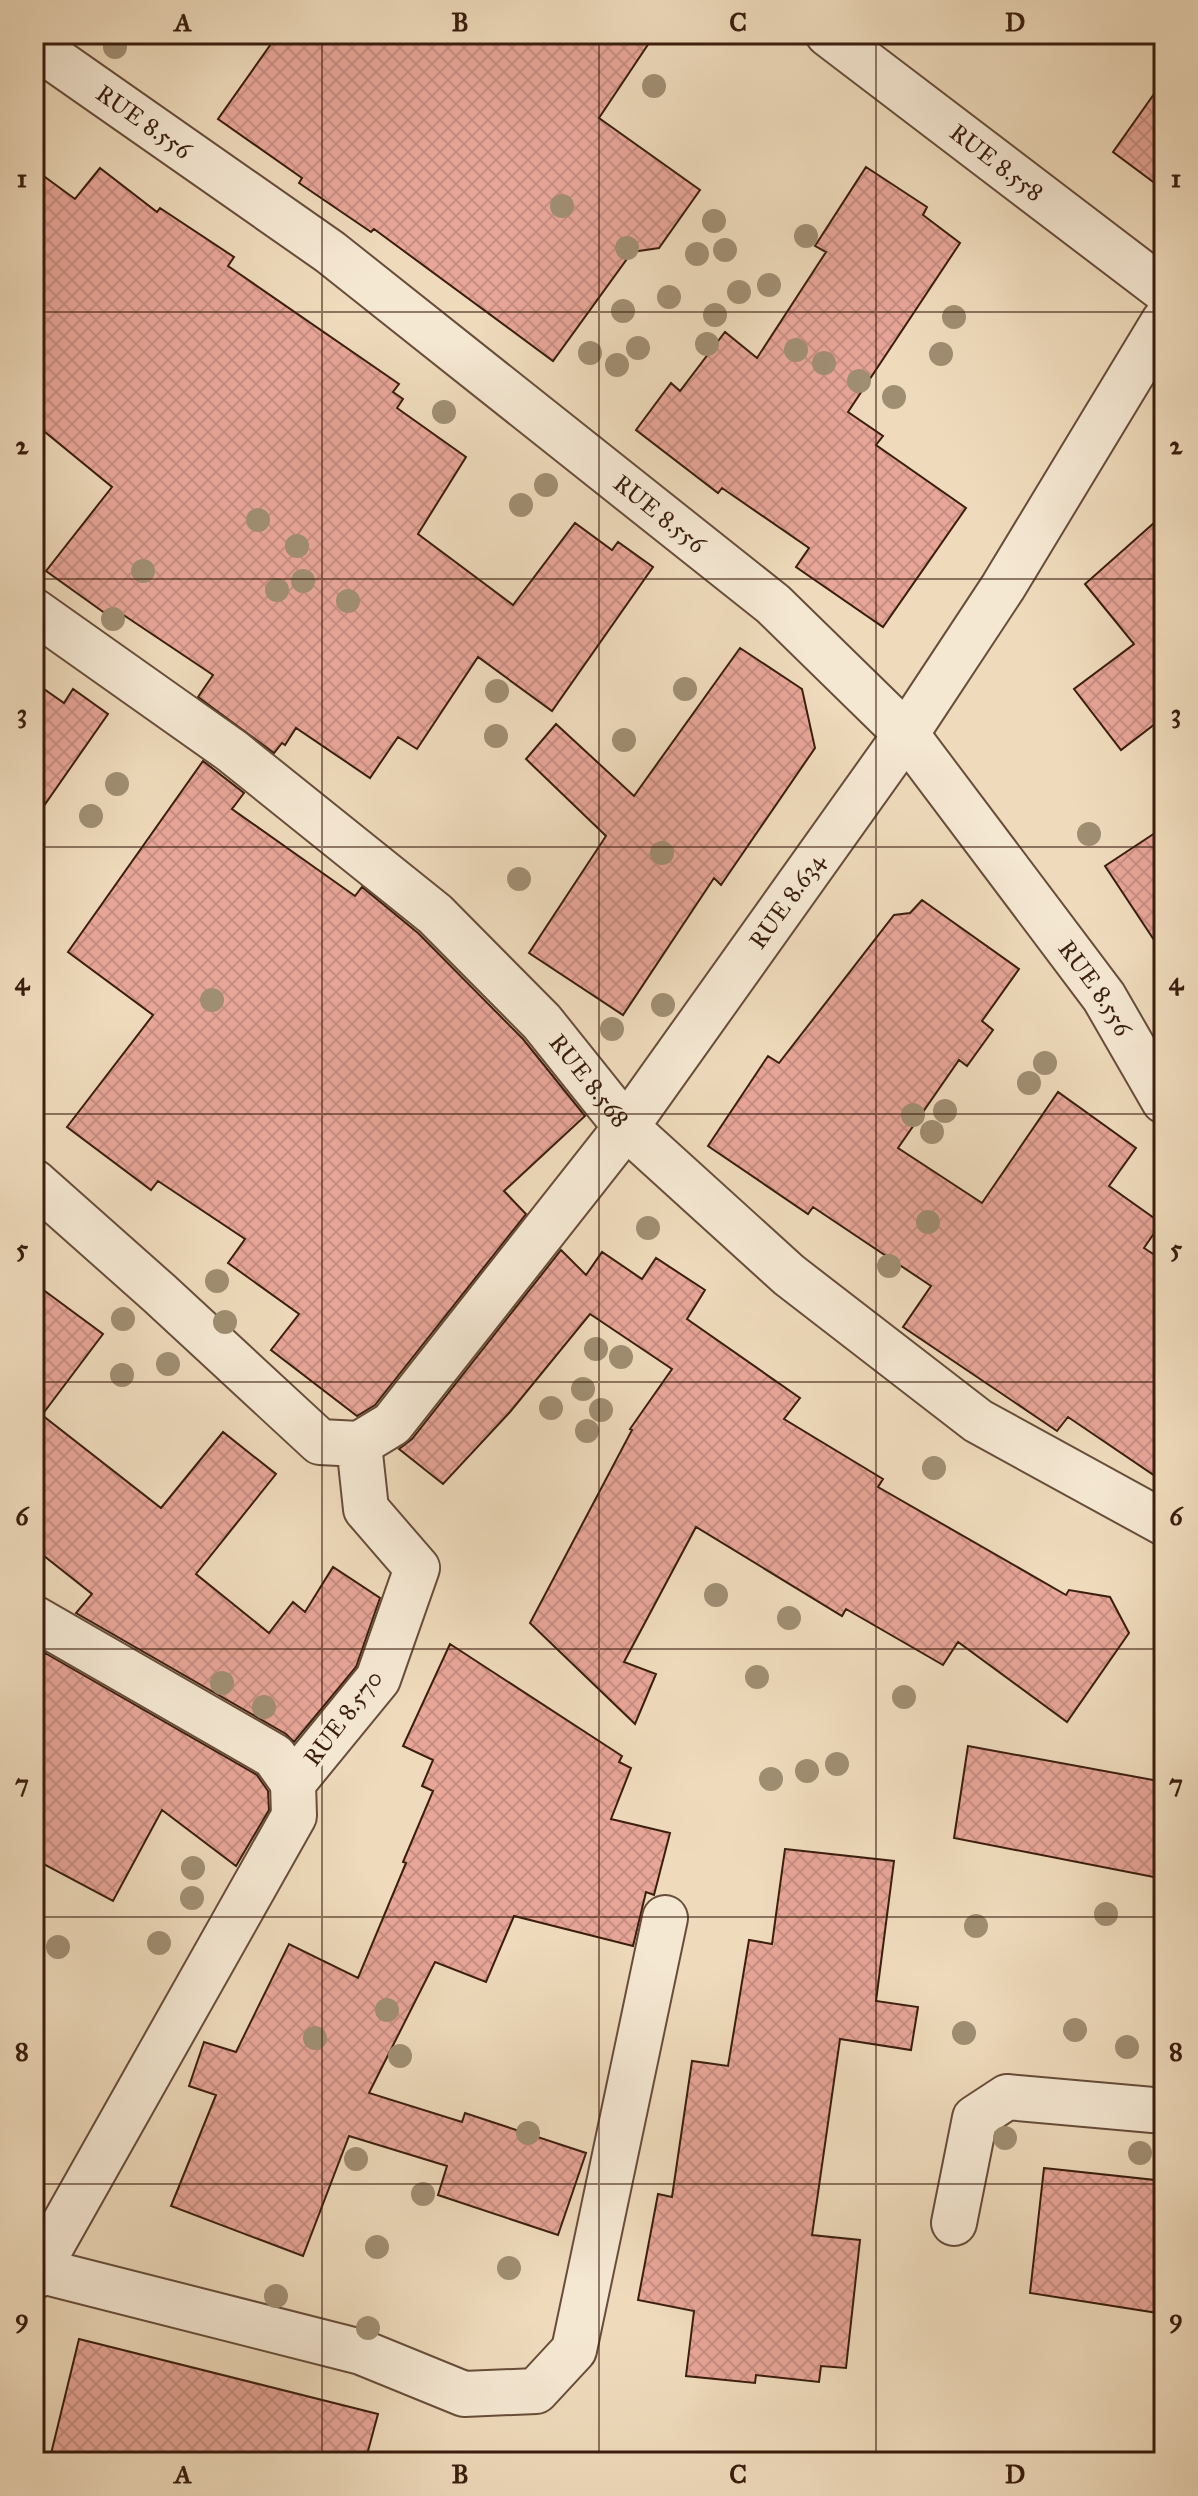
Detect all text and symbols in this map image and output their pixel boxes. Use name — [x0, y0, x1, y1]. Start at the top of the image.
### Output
text: A — [172, 6, 192, 38]
text: B — [451, 6, 469, 38]
text: C — [729, 6, 747, 38]
text: D — [1005, 6, 1025, 38]
street label: RUE 8.556 — [90, 78, 198, 166]
street label: RUE 8.558 — [944, 117, 1049, 208]
text: 1 — [17, 162, 27, 194]
text: 1 — [1171, 162, 1181, 194]
text: 2 — [16, 429, 30, 461]
text: 2 — [1170, 429, 1184, 461]
street label: RUE 8.556 — [607, 468, 712, 560]
text: 3 — [17, 697, 27, 729]
text: 3 — [1171, 697, 1181, 729]
street label: RUE 8.634 — [743, 847, 832, 955]
street label: RUE 8.556 — [1052, 935, 1139, 1042]
text: 4 — [15, 965, 31, 997]
text: 4 — [1169, 965, 1185, 997]
street label: RUE 8.568 — [543, 1028, 635, 1133]
text: 5 — [16, 1232, 29, 1264]
text: 5 — [1170, 1232, 1183, 1264]
text: 6 — [15, 1500, 30, 1532]
text: 6 — [1169, 1500, 1184, 1532]
street label: RUE 8.570 — [297, 1664, 389, 1772]
text: 7 — [15, 1767, 29, 1799]
text: 7 — [1169, 1767, 1183, 1799]
text: 8 — [15, 2035, 29, 2067]
text: 8 — [1169, 2035, 1183, 2067]
text: 9 — [15, 2302, 29, 2334]
text: 9 — [1169, 2302, 1183, 2334]
text: A — [172, 2458, 192, 2490]
text: B — [451, 2458, 469, 2490]
text: C — [729, 2458, 747, 2490]
text: D — [1005, 2458, 1025, 2490]

